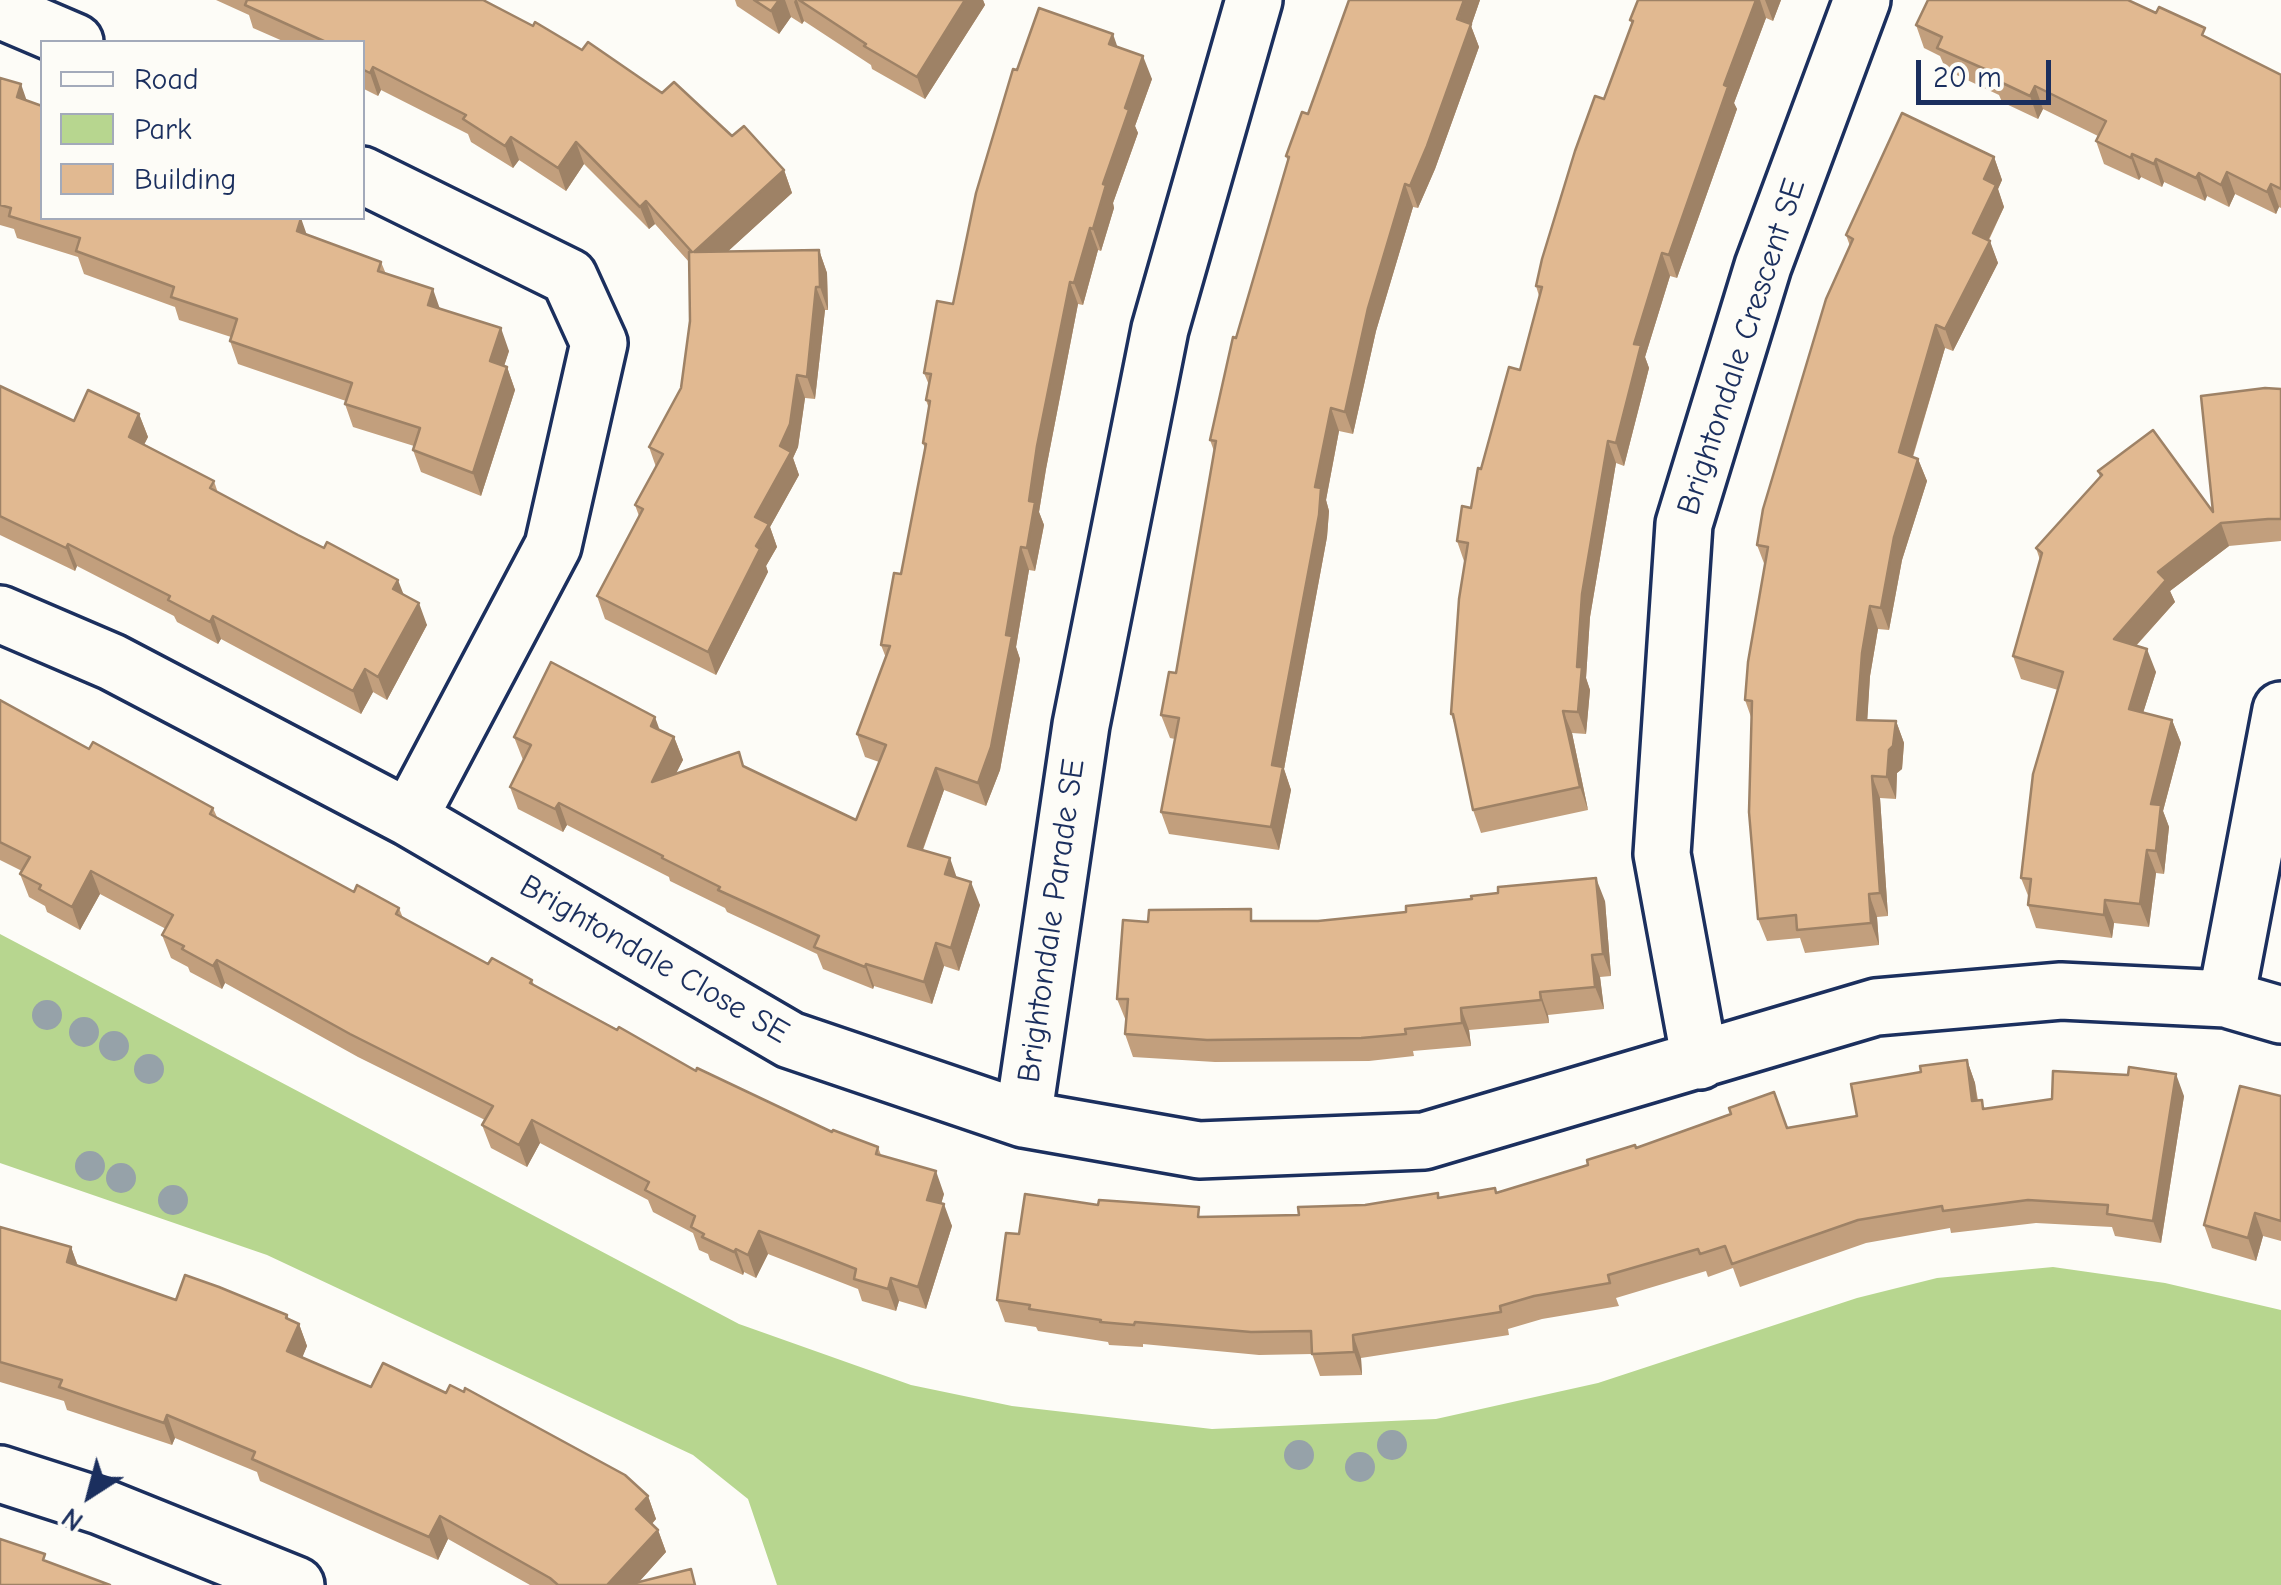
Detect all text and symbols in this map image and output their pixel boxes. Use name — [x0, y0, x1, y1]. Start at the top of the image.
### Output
legend — [40, 40, 365, 220]
scale bar — [1921, 40, 2056, 102]
text: 20 m — [1933, 60, 2002, 95]
text: Road — [134, 62, 199, 97]
text: Park — [134, 112, 191, 147]
text: Building — [134, 162, 237, 197]
street label: Brightondale Crescent SE — [1670, 174, 1814, 520]
street label: Brightondale Parade SE — [1010, 757, 1094, 1085]
street label: Brightondale Close SE — [513, 867, 795, 1053]
north arrow — [40, 1445, 140, 1545]
text: N — [56, 1501, 89, 1538]

